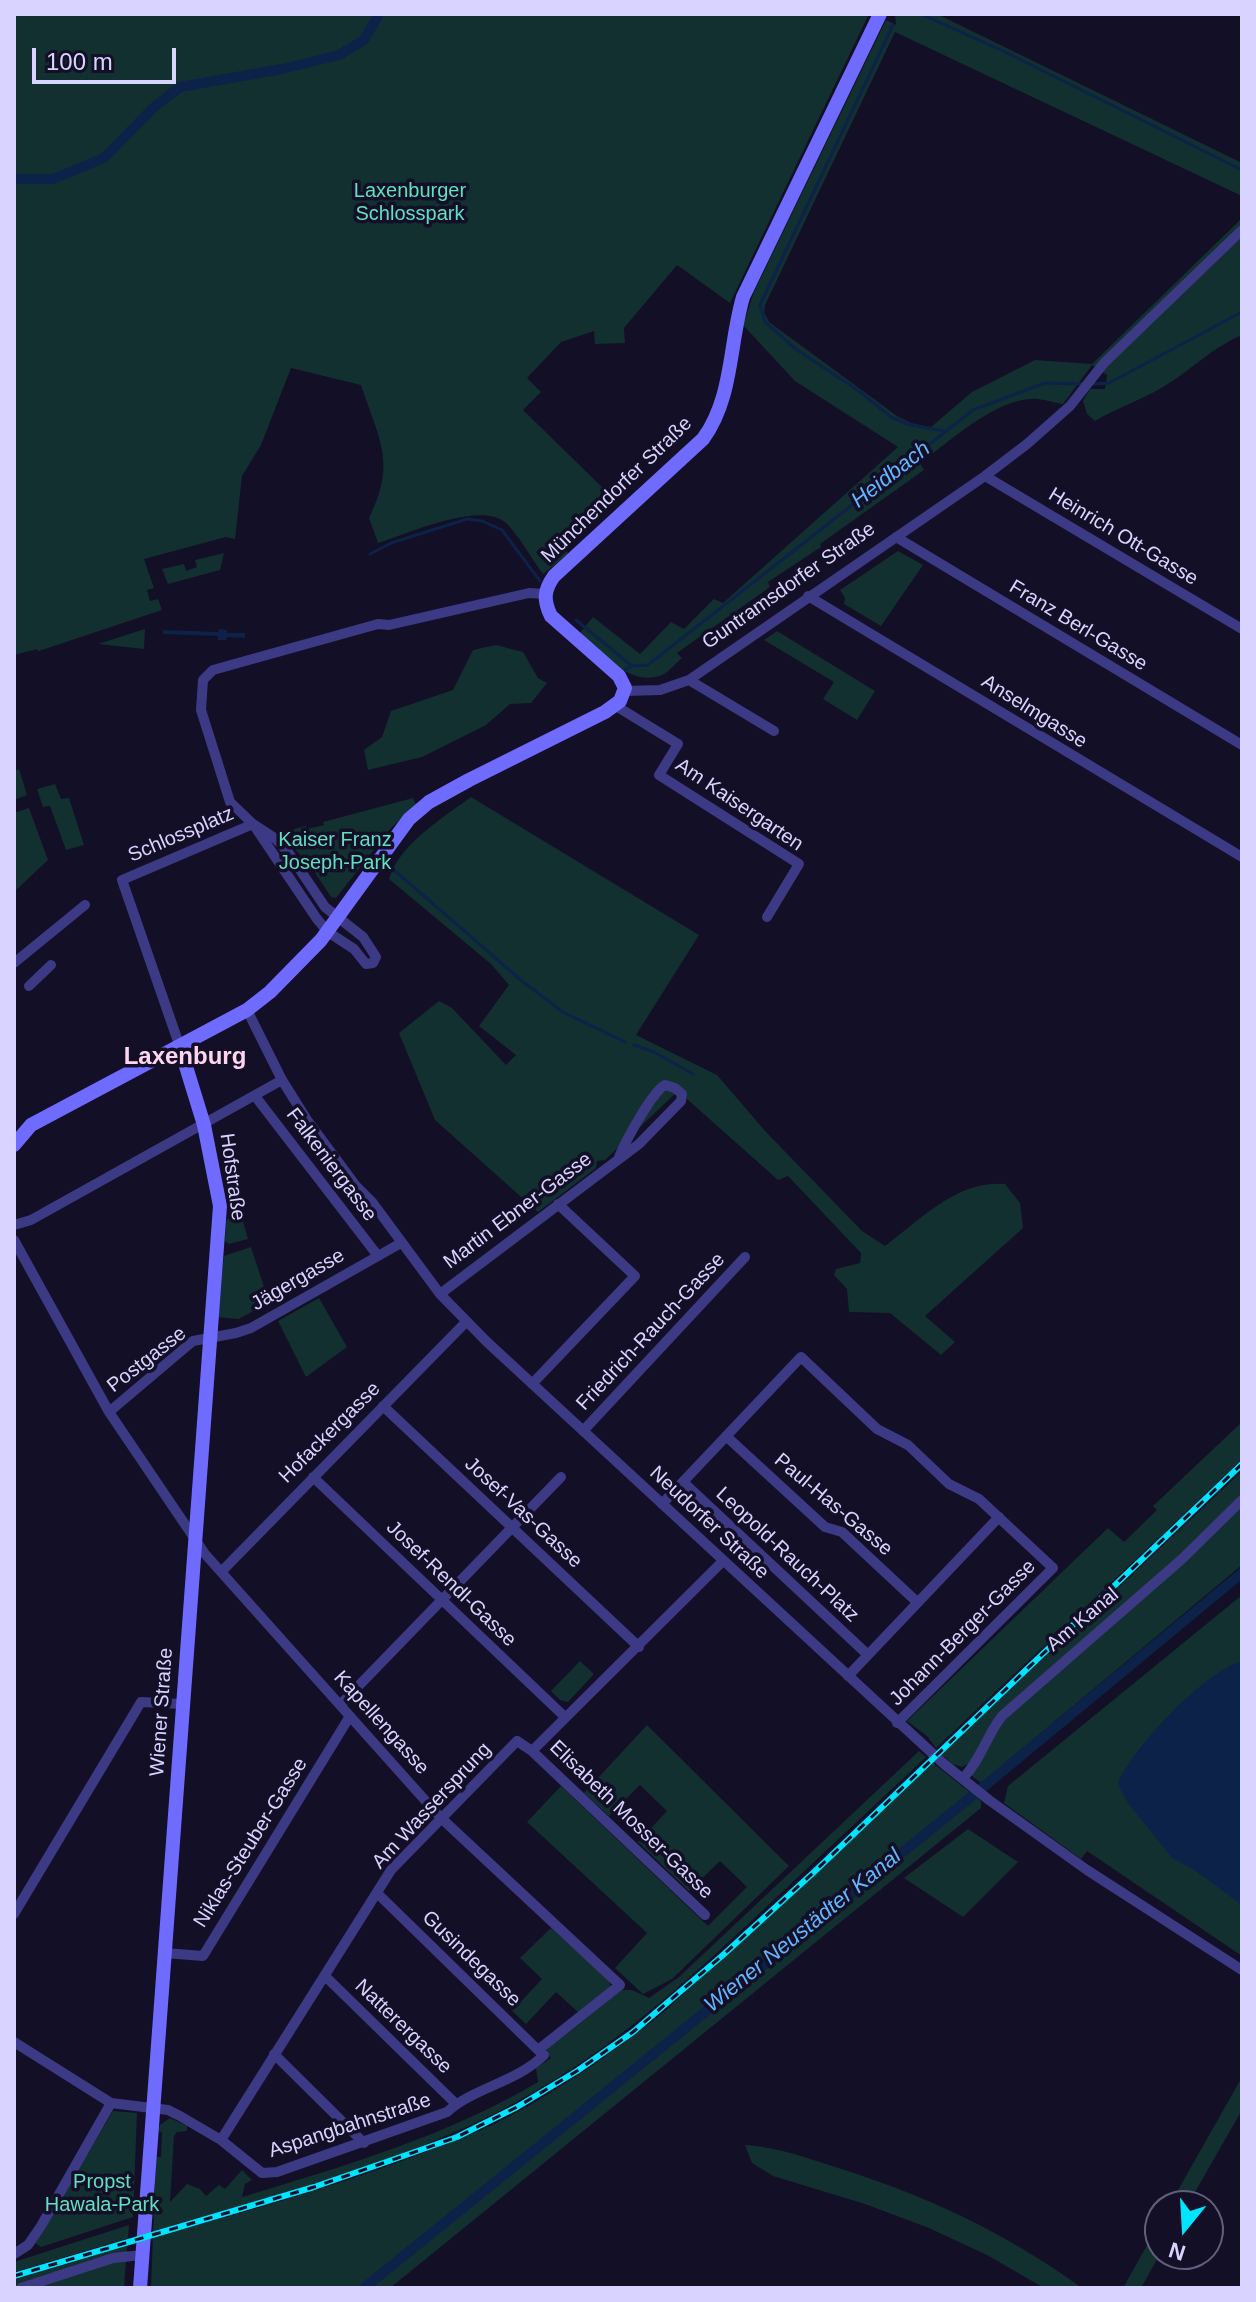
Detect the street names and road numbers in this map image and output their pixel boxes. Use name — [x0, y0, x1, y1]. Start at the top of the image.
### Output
street label: Münchendorfer Straße — [537, 412, 697, 568]
street label: Heinrich Ott-Gasse — [1044, 483, 1202, 591]
street label: Guntramsdorfer Straße — [698, 517, 880, 655]
street label: Franz Berl-Gasse — [1005, 575, 1151, 677]
street label: Anselmgasse — [977, 670, 1091, 754]
street label: Am Kaisergarten — [671, 753, 807, 857]
street label: Schlossplatz — [125, 802, 237, 868]
street label: Falkeniergasse — [281, 1104, 381, 1226]
street label: Hofstraße — [214, 1132, 250, 1222]
street label: Martin Ebner-Gasse — [439, 1148, 597, 1274]
street label: Jägergasse — [247, 1244, 349, 1316]
street label: Friedrich-Rauch-Gasse — [572, 1248, 730, 1416]
street label: Postgasse — [103, 1322, 191, 1398]
street label: Hofackergasse — [274, 1377, 386, 1489]
street label: Paul-Has-Gasse — [769, 1449, 897, 1561]
street label: Josef-Vas-Gasse — [459, 1452, 587, 1574]
street label: Neudorfer Straße — [644, 1462, 774, 1584]
street label: Leopold-Rauch-Platz — [711, 1483, 863, 1627]
street label: Josef-Rendl-Gasse — [381, 1516, 521, 1652]
street label: Johann-Berger-Gasse — [885, 1555, 1041, 1711]
street label: Am Kanal — [1042, 1583, 1124, 1657]
street label: Wiener Straße — [146, 1647, 178, 1777]
street label: Kapellengasse — [328, 1666, 434, 1780]
street label: Elisabeth Mosser-Gasse — [544, 1736, 718, 1904]
street label: Am Wassersprung — [367, 1738, 497, 1874]
street label: Niklas-Steuber-Gasse — [189, 1754, 313, 1932]
street label: Gusindegasse — [417, 1906, 525, 2012]
street label: Natterergasse — [349, 1975, 457, 2079]
street label: Aspangbahnstraße — [266, 2088, 434, 2164]

